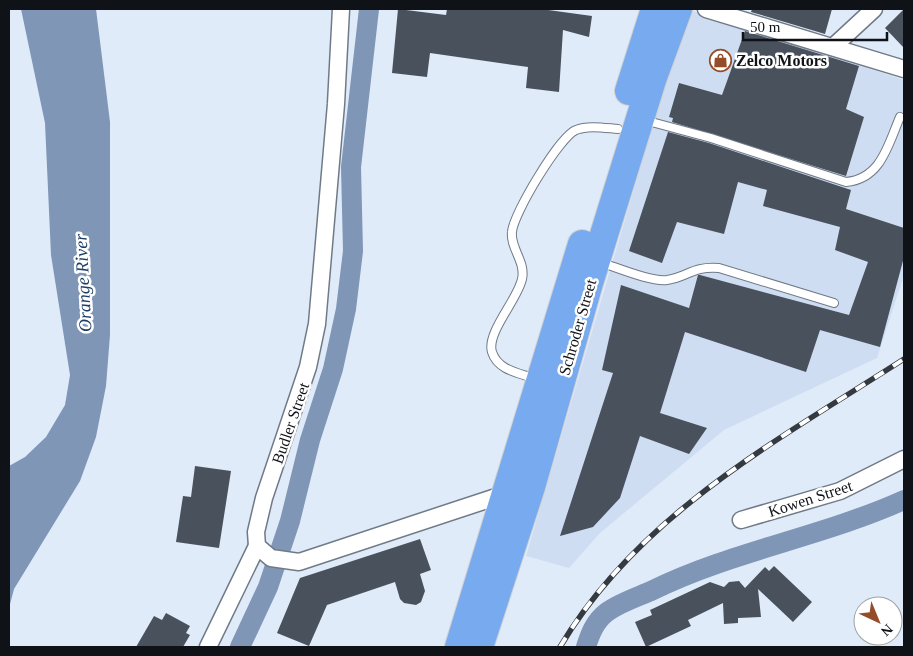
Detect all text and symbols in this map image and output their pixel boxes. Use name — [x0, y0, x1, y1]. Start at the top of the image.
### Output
scale bar — [743, 10, 887, 42]
text: 50 m — [750, 19, 781, 35]
shop icon: Zelco Motors — [708, 48, 732, 72]
place label: Zelco Motors — [736, 52, 827, 69]
water label: Orange River — [70, 232, 96, 333]
street label: Schroder Street — [556, 277, 599, 377]
street label: Budler Street — [269, 380, 313, 466]
street label: Kowen Street — [766, 477, 855, 520]
north arrow — [853, 596, 903, 646]
text: N — [878, 621, 896, 639]

